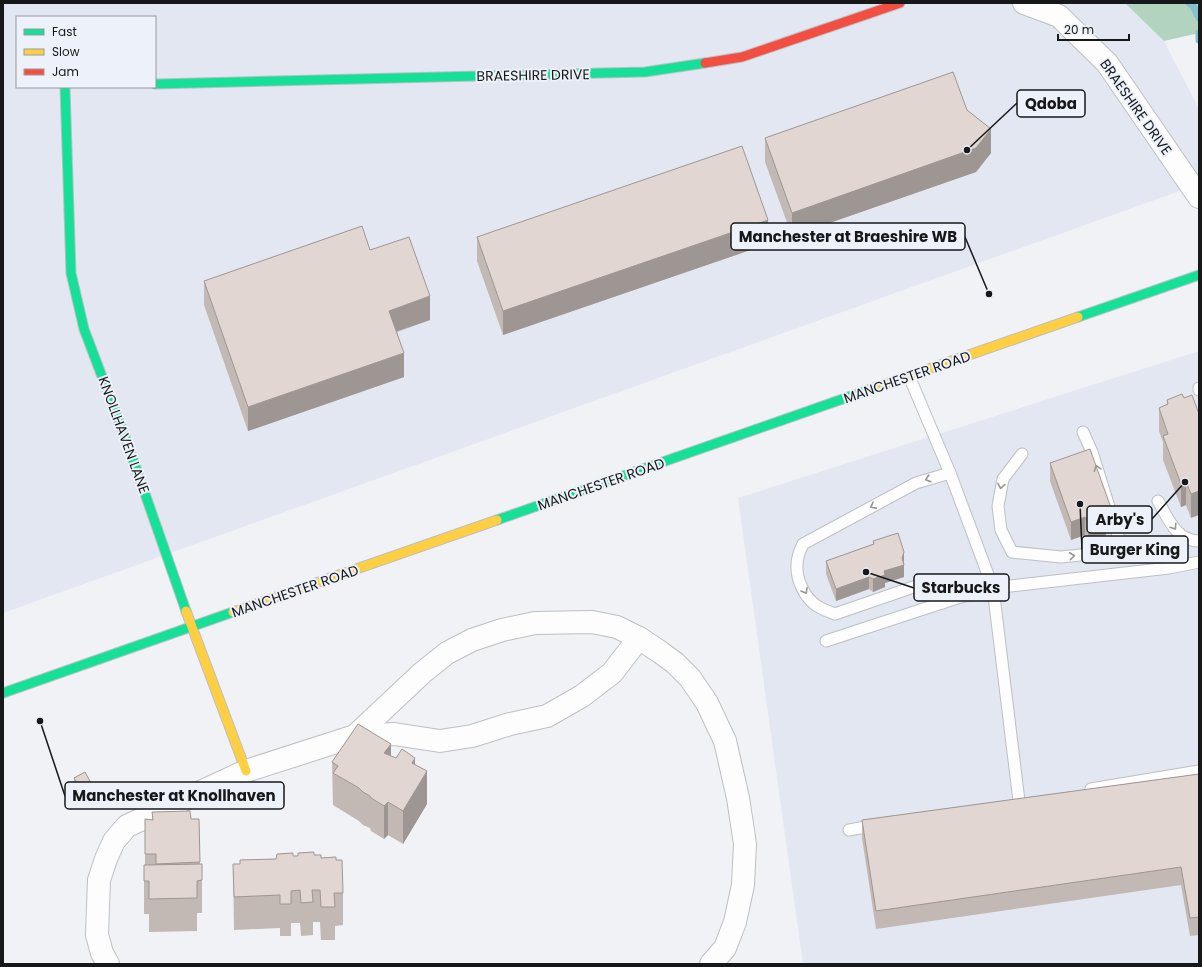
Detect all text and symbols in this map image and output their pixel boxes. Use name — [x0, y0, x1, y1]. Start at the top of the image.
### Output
legend — [16, 16, 156, 88]
scale bar — [1058, 16, 1129, 42]
text: 20 m — [1064, 21, 1094, 38]
text: Fast — [52, 23, 77, 40]
text: Slow — [52, 43, 80, 60]
street label: BRAESHIRE DRIVE — [1095, 55, 1177, 159]
text: Jam — [52, 63, 79, 80]
street label: BRAESHIRE DRIVE — [476, 64, 590, 86]
callout: Qdoba — [1017, 90, 1085, 117]
text: Qdoba — [1025, 93, 1077, 114]
callout: Manchester at Braeshire WB — [731, 223, 965, 250]
text: Manchester at Braeshire WB — [739, 226, 957, 247]
street label: MANCHESTER ROAD — [841, 346, 973, 408]
street label: KNOLLHAVEN LANE — [94, 374, 154, 496]
street label: MANCHESTER ROAD — [535, 453, 667, 515]
one-way arrow — [1093, 464, 1102, 471]
one-way arrow — [925, 474, 932, 483]
one-way arrow — [998, 483, 1006, 489]
one-way arrow — [870, 502, 877, 509]
callout: Arby's — [1087, 506, 1152, 533]
text: Arby's — [1096, 509, 1144, 530]
one-way arrow — [1169, 523, 1176, 530]
callout: Burger King — [1082, 536, 1188, 563]
text: Burger King — [1090, 539, 1180, 560]
one-way arrow — [1069, 552, 1075, 561]
street label: MANCHESTER ROAD — [229, 560, 361, 622]
callout: Starbucks — [914, 574, 1009, 601]
text: Starbucks — [922, 577, 1000, 598]
one-way arrow — [801, 587, 808, 595]
callout: Manchester at Knollhaven — [65, 782, 284, 809]
text: Manchester at Knollhaven — [72, 785, 276, 806]

